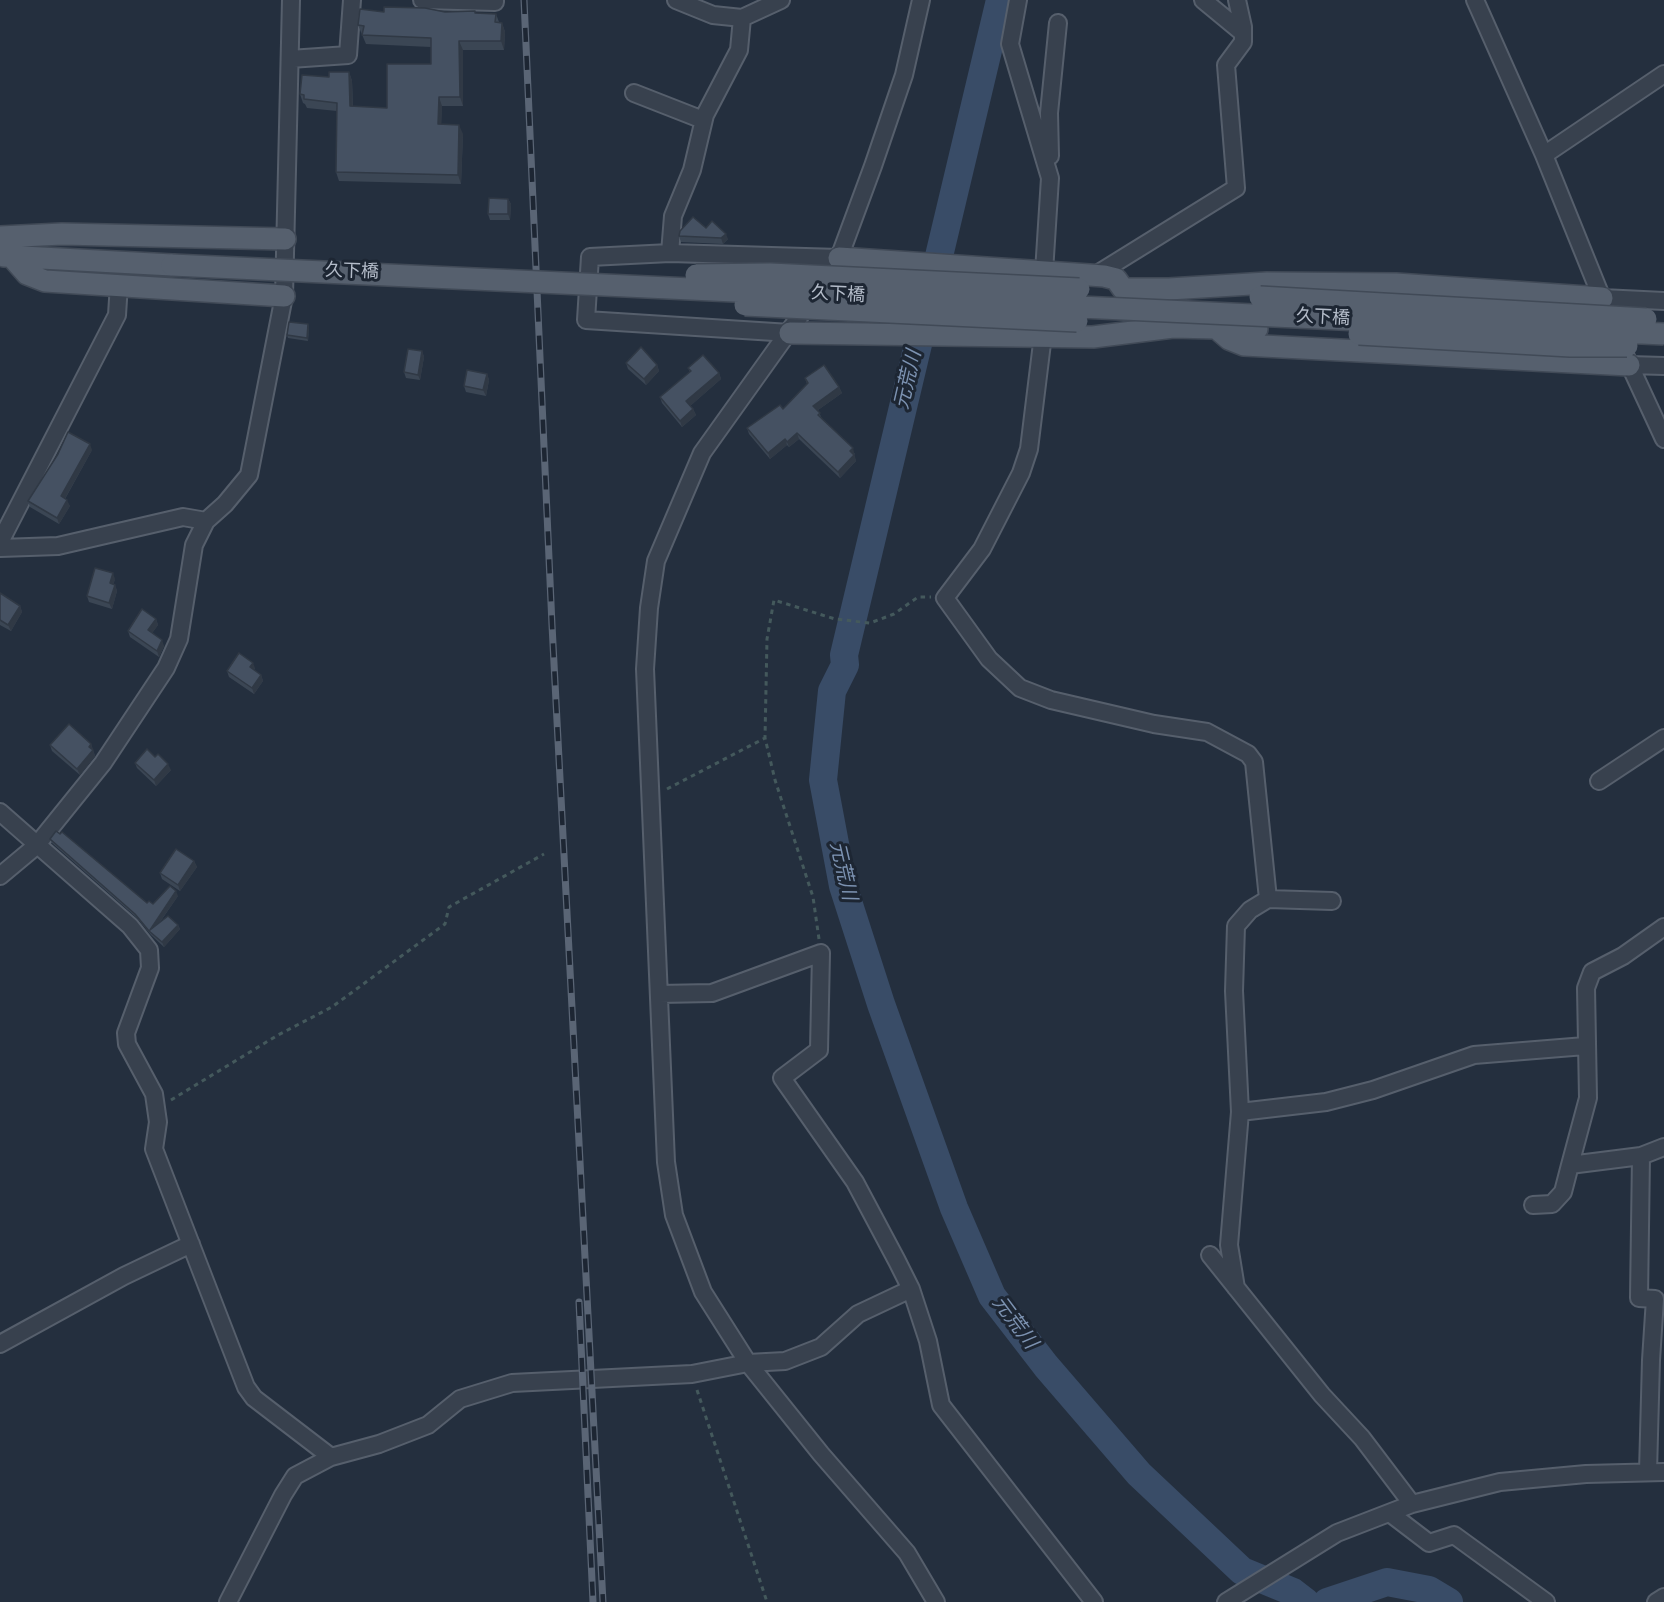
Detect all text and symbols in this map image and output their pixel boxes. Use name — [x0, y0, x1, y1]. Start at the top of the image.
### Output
street label: 久下橋 — [325, 260, 379, 284]
street label: 久下橋 — [810, 283, 866, 307]
street label: 久下橋 — [1295, 306, 1351, 330]
water label: 元荒川 — [891, 348, 927, 412]
water label: 元荒川 — [824, 839, 860, 903]
water label: 元荒川 — [986, 1292, 1042, 1354]

